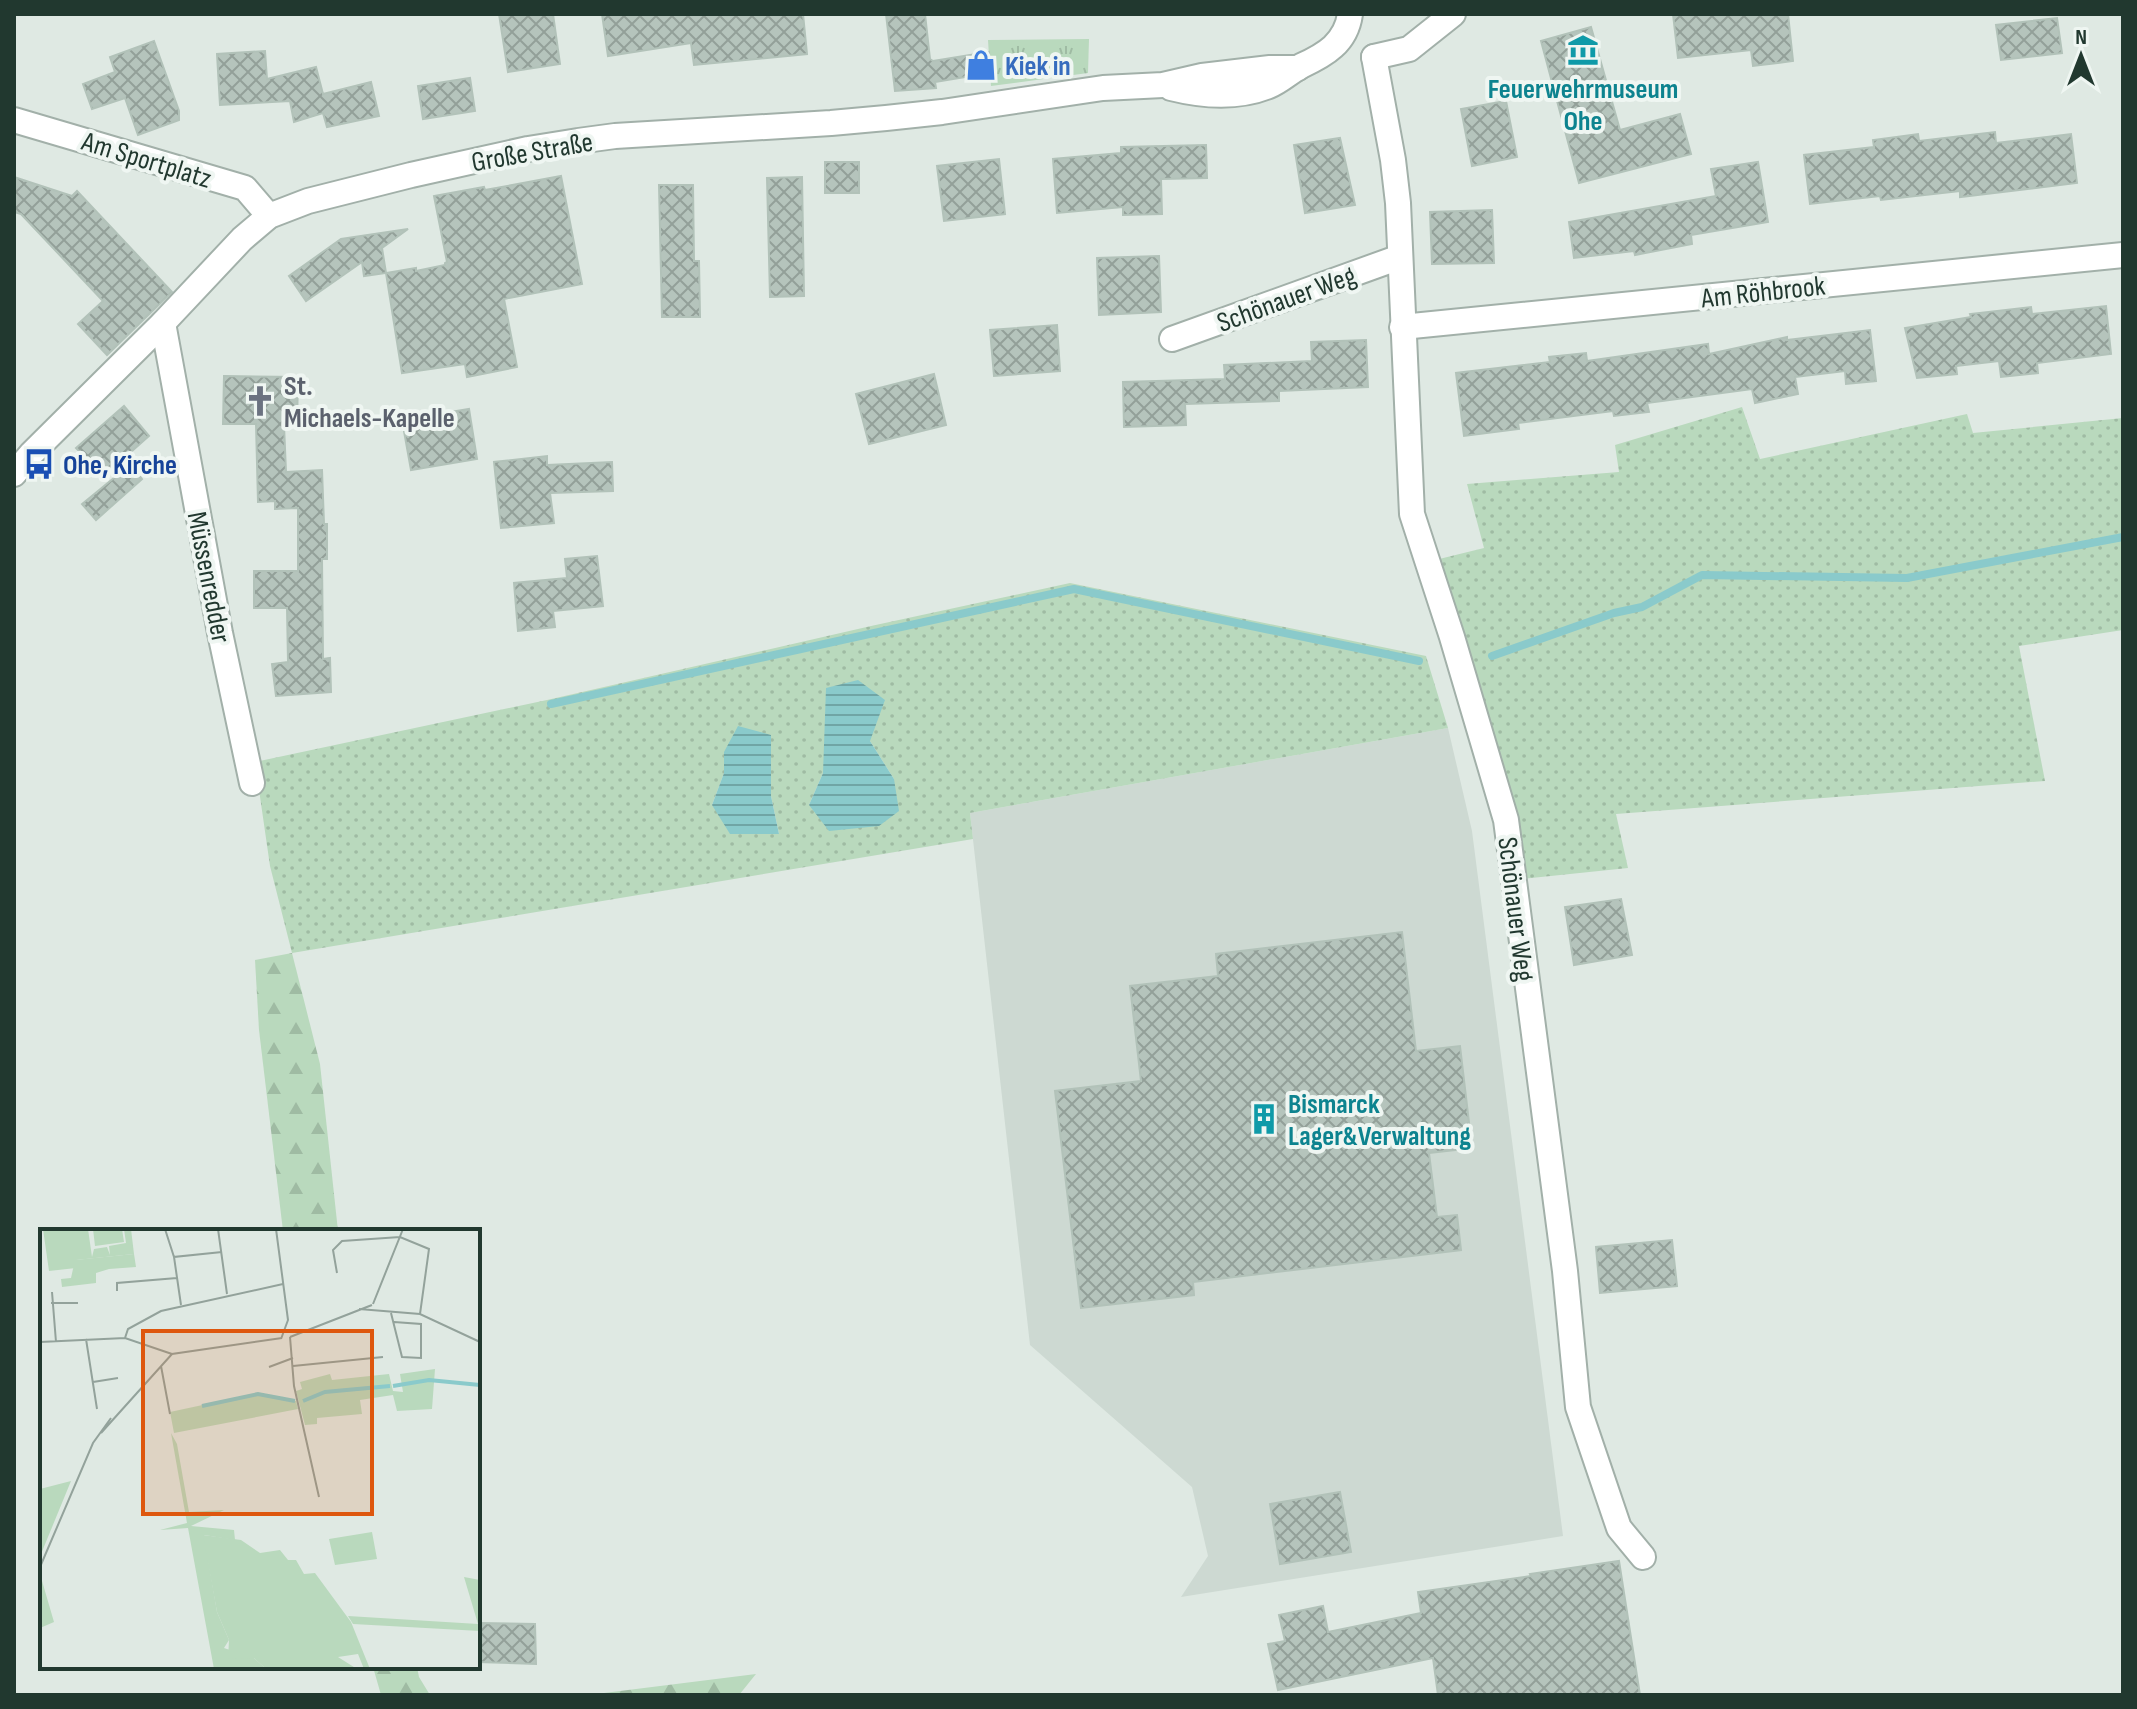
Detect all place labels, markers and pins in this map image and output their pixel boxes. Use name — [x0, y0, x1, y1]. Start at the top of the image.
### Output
museum icon: Feuerwehrmuseum Ohe — [1566, 33, 1600, 67]
shop icon: Kiek in — [964, 48, 998, 82]
place label: Kiek in — [1005, 50, 1071, 83]
place label: Feuerwehrmuseum Ohe — [1488, 73, 1678, 138]
place label: St. Michaels-Kapelle — [284, 370, 455, 435]
church icon: St. Michaels-Kapelle — [243, 384, 277, 418]
bus stop icon: Ohe, Kirche — [22, 447, 56, 481]
place label: Ohe, Kirche — [63, 449, 177, 482]
place label: Bismarck Lager&Verwaltung — [1288, 1088, 1471, 1153]
building icon: Bismarck Lager&Verwaltung — [1247, 1102, 1281, 1136]

